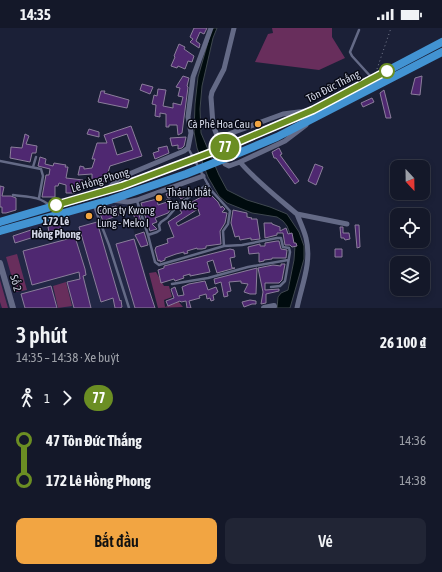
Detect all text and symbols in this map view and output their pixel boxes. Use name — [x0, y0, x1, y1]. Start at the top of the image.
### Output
text: 14:35 — [20, 6, 51, 23]
unlabelled marker — [379, 63, 395, 79]
street label: Tôn Đức Thắng — [304, 67, 362, 105]
place label: Cà Phê Hoa Cau — [188, 118, 250, 130]
marker: Cà Phê Hoa Cau — [253, 119, 263, 129]
line badge: 77 — [207, 134, 243, 160]
text: 77 — [218, 139, 232, 155]
north arrow — [390, 160, 430, 200]
map controls — [390, 160, 430, 296]
street label: Lê Hồng Phong — [70, 165, 131, 194]
place label: Thánh thất Trà Nóc — [167, 186, 211, 211]
marker: Thánh thất Trà Nóc — [154, 193, 164, 203]
marker: 172 Lê Hồng Phong — [48, 197, 64, 213]
place label: Công ty Kwong Lung - Meko I — [97, 204, 155, 229]
button: locate — [390, 208, 430, 248]
marker: Công ty Kwong Lung - Meko I — [84, 211, 94, 221]
place label: 172 Lê Hồng Phong — [31, 215, 81, 240]
button: layers — [390, 256, 430, 296]
street label: Số 2 — [8, 273, 24, 293]
text: 3 phút — [16, 322, 67, 348]
text: 26 100 ₫ — [380, 334, 426, 351]
text: 14:35 – 14:38 · Xe buýt — [16, 350, 120, 365]
icon: walk — [16, 387, 38, 409]
icon: forward — [56, 387, 78, 409]
text: 77 — [92, 390, 105, 406]
text: 1 — [44, 391, 50, 406]
text: 47 Tôn Đức Thắng — [46, 432, 142, 449]
text: 14:36 — [399, 433, 426, 448]
text: 172 Lê Hồng Phong — [46, 472, 151, 489]
text: 14:38 — [399, 473, 426, 488]
button: Bắt đầu — [16, 518, 217, 564]
button: Vé — [225, 518, 426, 564]

